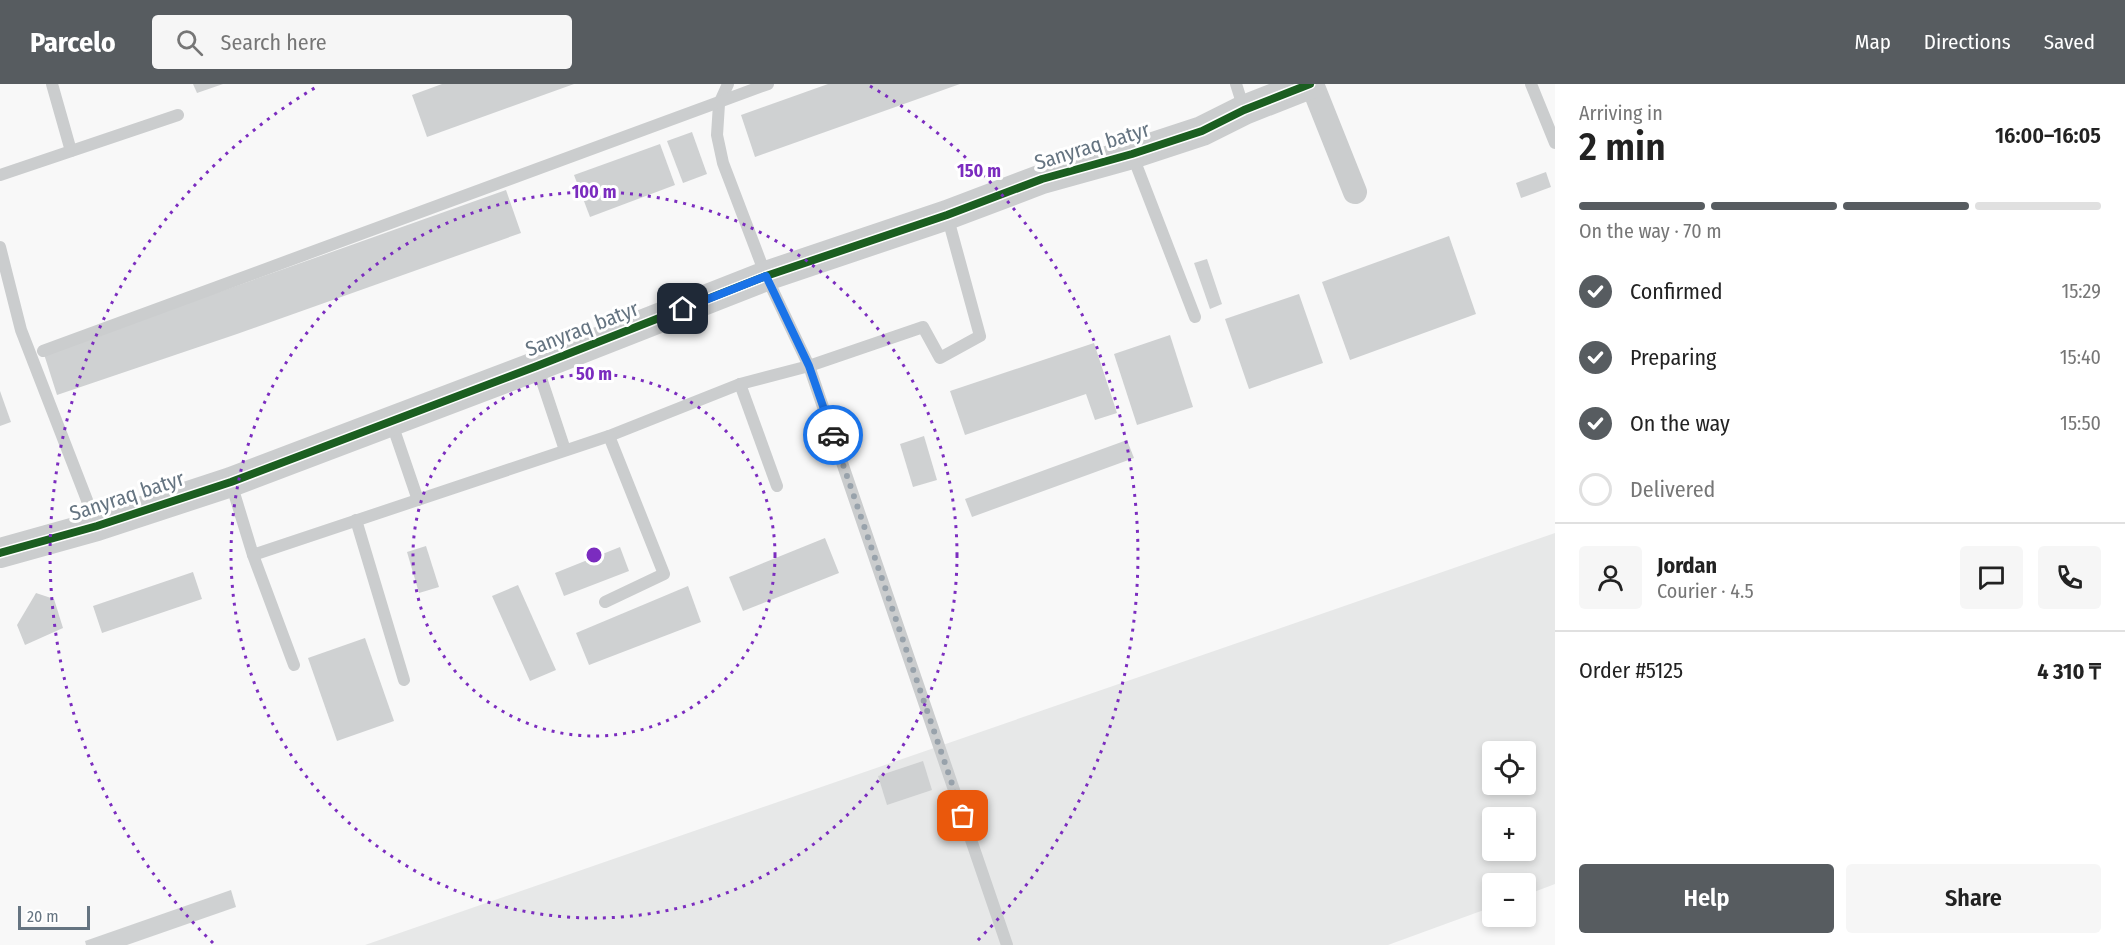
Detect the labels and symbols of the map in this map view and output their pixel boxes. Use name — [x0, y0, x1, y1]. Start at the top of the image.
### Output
street label: Sanyraq batyr — [1031, 116, 1153, 176]
text: 150 m — [957, 160, 1001, 182]
text: 100 m — [572, 181, 616, 203]
pin — [657, 283, 708, 334]
street label: Sanyraq batyr — [522, 295, 643, 362]
text: 50 m — [576, 363, 612, 385]
courier — [803, 405, 863, 465]
street label: Sanyraq batyr — [66, 465, 188, 527]
centre of rings — [584, 545, 604, 565]
pin — [937, 790, 988, 841]
scale bar — [18, 903, 90, 930]

